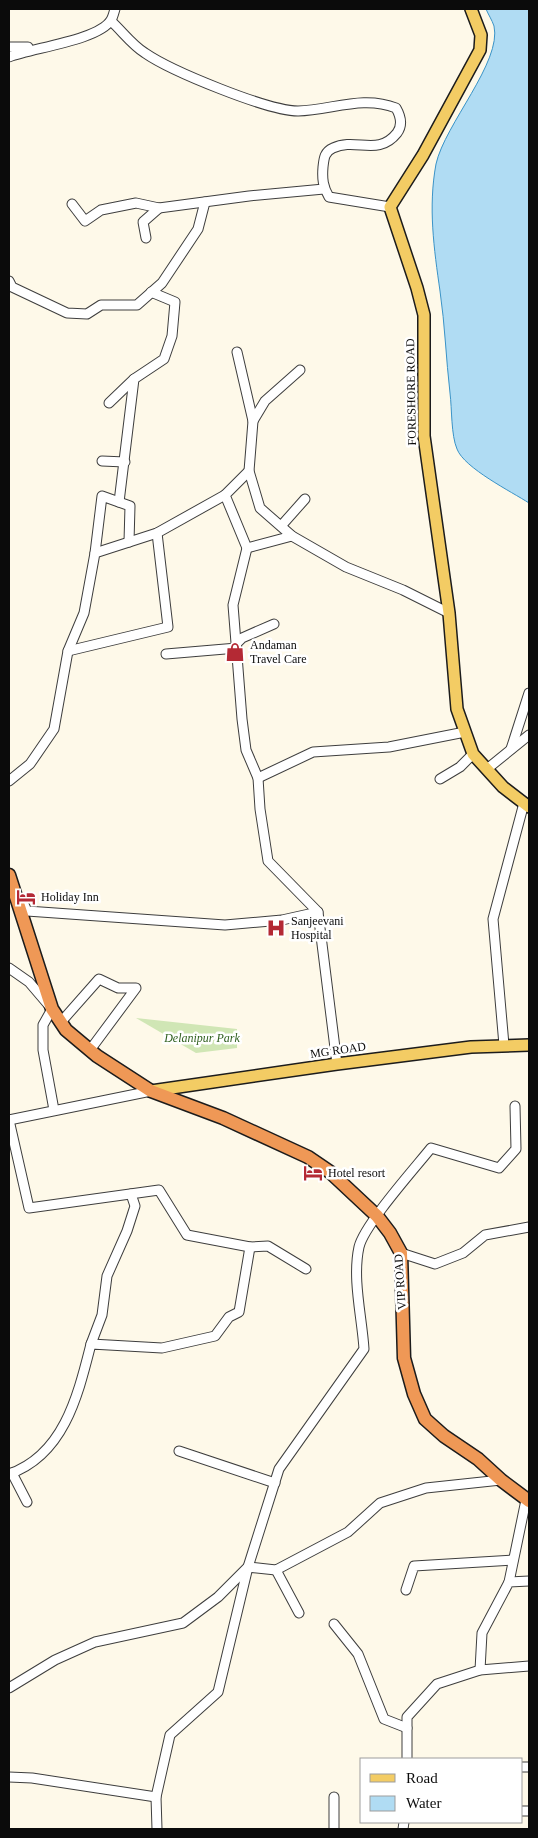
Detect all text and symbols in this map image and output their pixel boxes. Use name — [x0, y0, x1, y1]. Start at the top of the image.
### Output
street label: FORESHORE ROAD — [403, 338, 419, 446]
place label: Andaman Travel Care — [250, 638, 307, 666]
shop icon: Andaman Travel Care — [224, 641, 246, 663]
hotel icon: Holiday Inn — [15, 886, 37, 908]
place label: Holiday Inn — [41, 890, 99, 904]
place label: Sanjeevani Hospital — [291, 914, 344, 942]
hospital icon: Sanjeevani Hospital — [265, 917, 287, 939]
park label: Delanipur Park — [163, 1031, 241, 1045]
street label: MG ROAD — [309, 1039, 367, 1061]
hotel icon: Hotel resort — [302, 1162, 324, 1184]
place label: Hotel resort — [328, 1166, 386, 1180]
street label: VIP ROAD — [391, 1253, 409, 1310]
legend — [360, 1758, 523, 1823]
text: Road — [406, 1770, 438, 1786]
text: Water — [406, 1795, 441, 1811]

